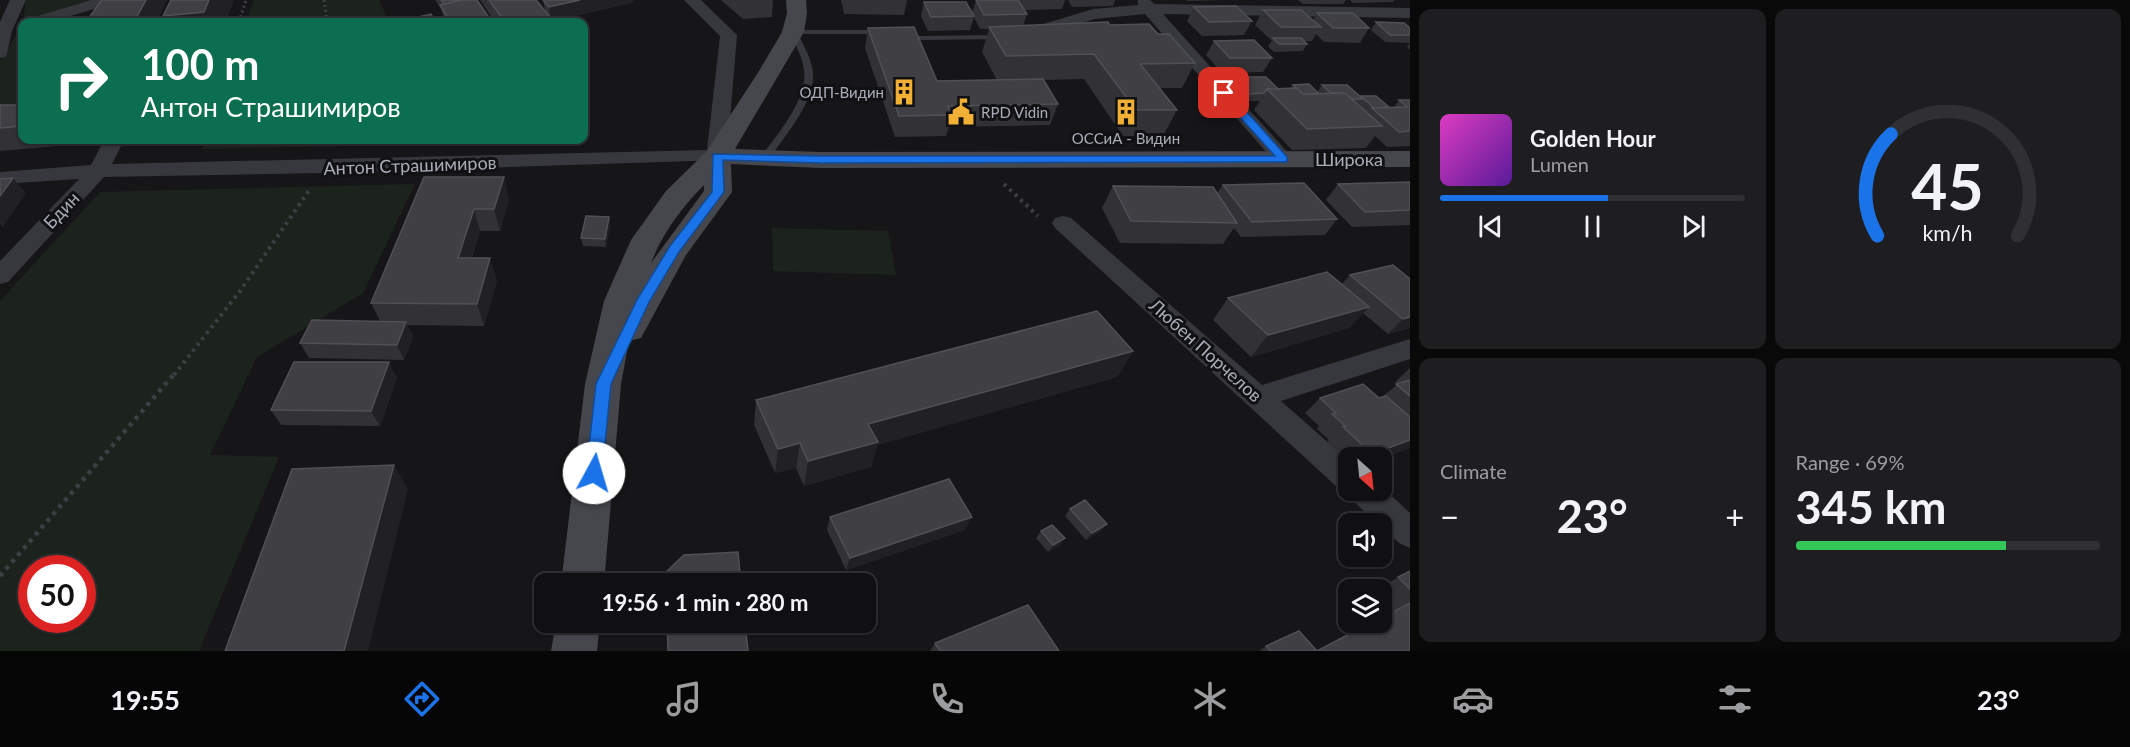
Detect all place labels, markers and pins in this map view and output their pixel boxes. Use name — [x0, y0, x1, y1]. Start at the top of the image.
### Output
pin — [1198, 67, 1249, 118]
building icon: ОДП-Видин — [889, 77, 919, 107]
place label: ОДП-Видин — [800, 83, 884, 101]
public building icon: RPD Vidin — [946, 97, 976, 127]
building icon: ОССиА - Видин — [1111, 97, 1141, 127]
place label: RPD Vidin — [981, 103, 1048, 121]
place label: ОССиА - Видин — [1072, 129, 1180, 147]

